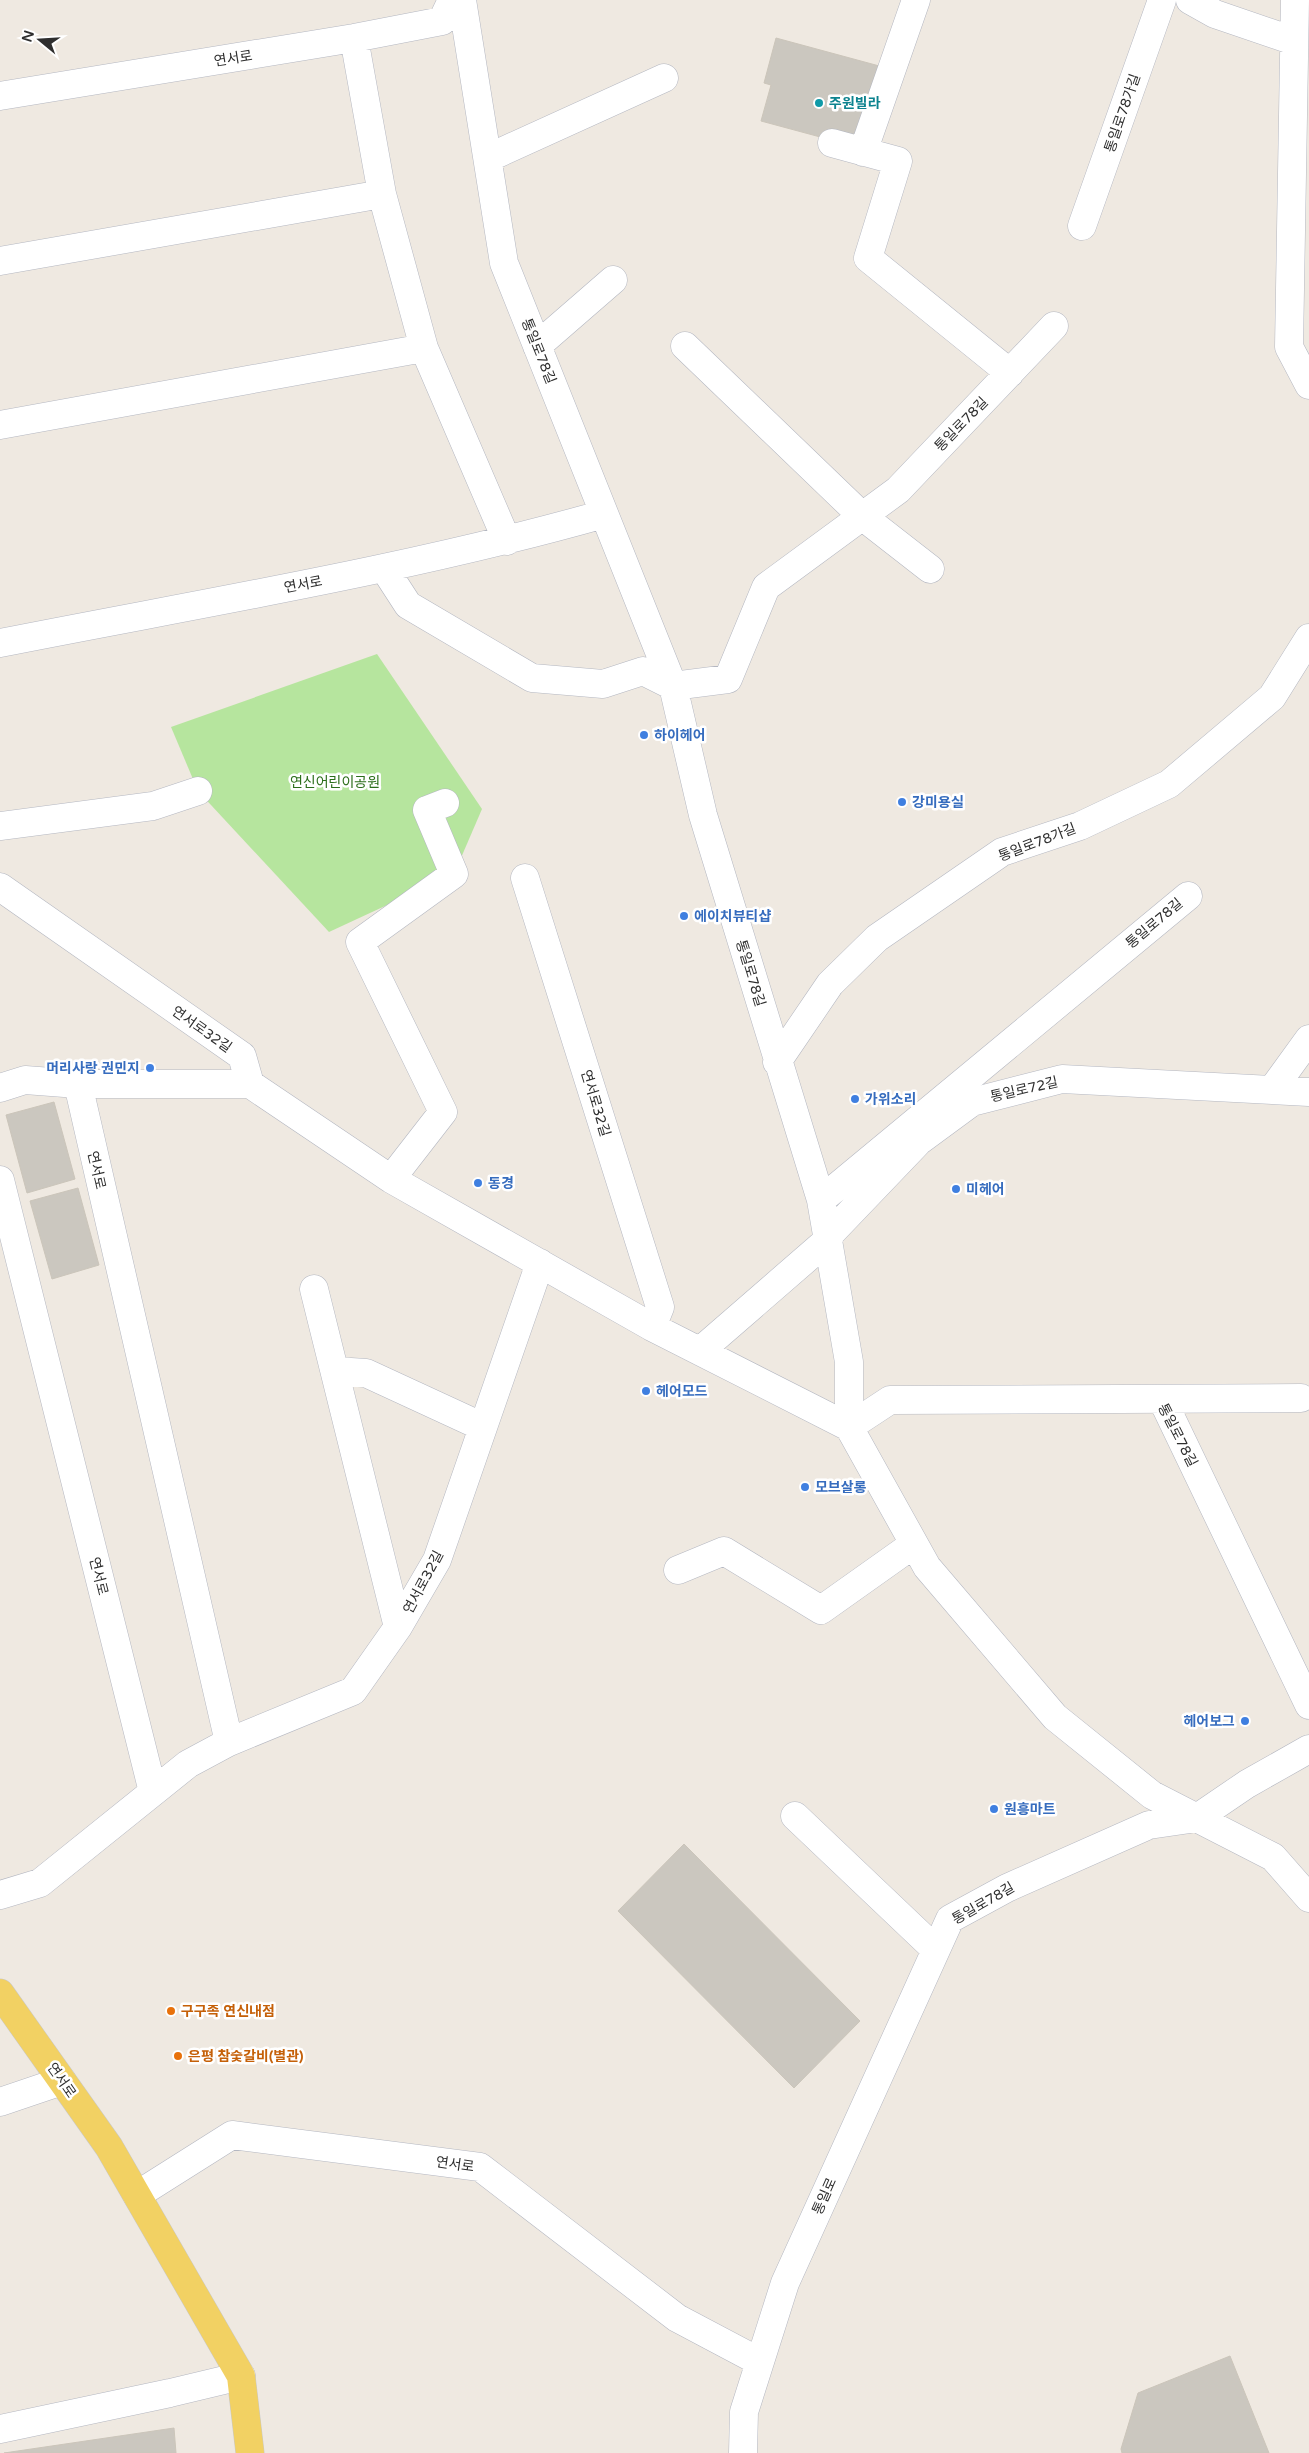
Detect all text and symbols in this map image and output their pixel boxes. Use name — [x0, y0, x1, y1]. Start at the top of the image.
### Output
north arrow — [15, 15, 65, 65]
text: N — [18, 28, 38, 44]
street label: 연서로 — [213, 47, 254, 70]
street label: 통일로78가길 — [1101, 72, 1144, 155]
place label: 주원빌라 — [829, 95, 881, 112]
marker: 주원빌라 — [813, 97, 825, 109]
street label: 통일로78길 — [518, 316, 559, 386]
street label: 통일로78길 — [931, 394, 991, 455]
street label: 연서로 — [283, 572, 324, 597]
place label: 하이헤어 — [654, 727, 706, 744]
marker: 하이헤어 — [638, 729, 650, 741]
park label: 연신어린이공원 — [290, 774, 380, 791]
place label: 강미용실 — [912, 794, 964, 811]
marker: 강미용실 — [896, 796, 908, 808]
street label: 통일로78가길 — [996, 820, 1078, 865]
street label: 통일로78길 — [1122, 895, 1186, 952]
place label: 에이치뷰티샵 — [694, 908, 771, 925]
marker: 에이치뷰티샵 — [678, 910, 690, 922]
street label: 통일로78길 — [732, 938, 769, 1009]
street label: 연서로32길 — [169, 1003, 235, 1056]
place label: 머리사랑 권민지 — [46, 1060, 140, 1077]
marker: 머리사랑 권민지 — [144, 1062, 156, 1074]
street label: 연서로32길 — [577, 1068, 614, 1139]
street label: 통일로72길 — [989, 1073, 1060, 1106]
place label: 가위소리 — [865, 1091, 917, 1108]
marker: 가위소리 — [849, 1093, 861, 1105]
street label: 연서로 — [84, 1149, 109, 1191]
place label: 동경 — [488, 1175, 514, 1192]
marker: 동경 — [472, 1177, 484, 1189]
place label: 미헤어 — [966, 1181, 1005, 1198]
marker: 미헤어 — [950, 1183, 962, 1195]
place label: 헤어모드 — [656, 1383, 708, 1400]
marker: 헤어모드 — [640, 1385, 652, 1397]
street label: 통일로78길 — [1154, 1401, 1201, 1470]
place label: 모브살롱 — [815, 1479, 867, 1496]
marker: 모브살롱 — [799, 1481, 811, 1493]
street label: 연서로32길 — [400, 1548, 447, 1617]
street label: 연서로 — [86, 1555, 111, 1597]
place label: 헤어보그 — [1183, 1713, 1235, 1730]
marker: 헤어보그 — [1239, 1715, 1251, 1727]
place label: 원흥마트 — [1004, 1801, 1056, 1818]
marker: 원흥마트 — [988, 1803, 1000, 1815]
street label: 통일로78길 — [949, 1879, 1017, 1928]
place label: 구구족 연신내점 — [181, 2003, 275, 2020]
marker: 구구족 연신내점 — [165, 2005, 177, 2017]
place label: 은평 참숯갈비(별관) — [188, 2048, 303, 2065]
marker: 은평 참숯갈비(별관) — [172, 2050, 184, 2062]
street label: 연서로 — [44, 2060, 80, 2101]
street label: 연서로 — [435, 2153, 475, 2176]
street label: 통일로 — [809, 2175, 840, 2217]

